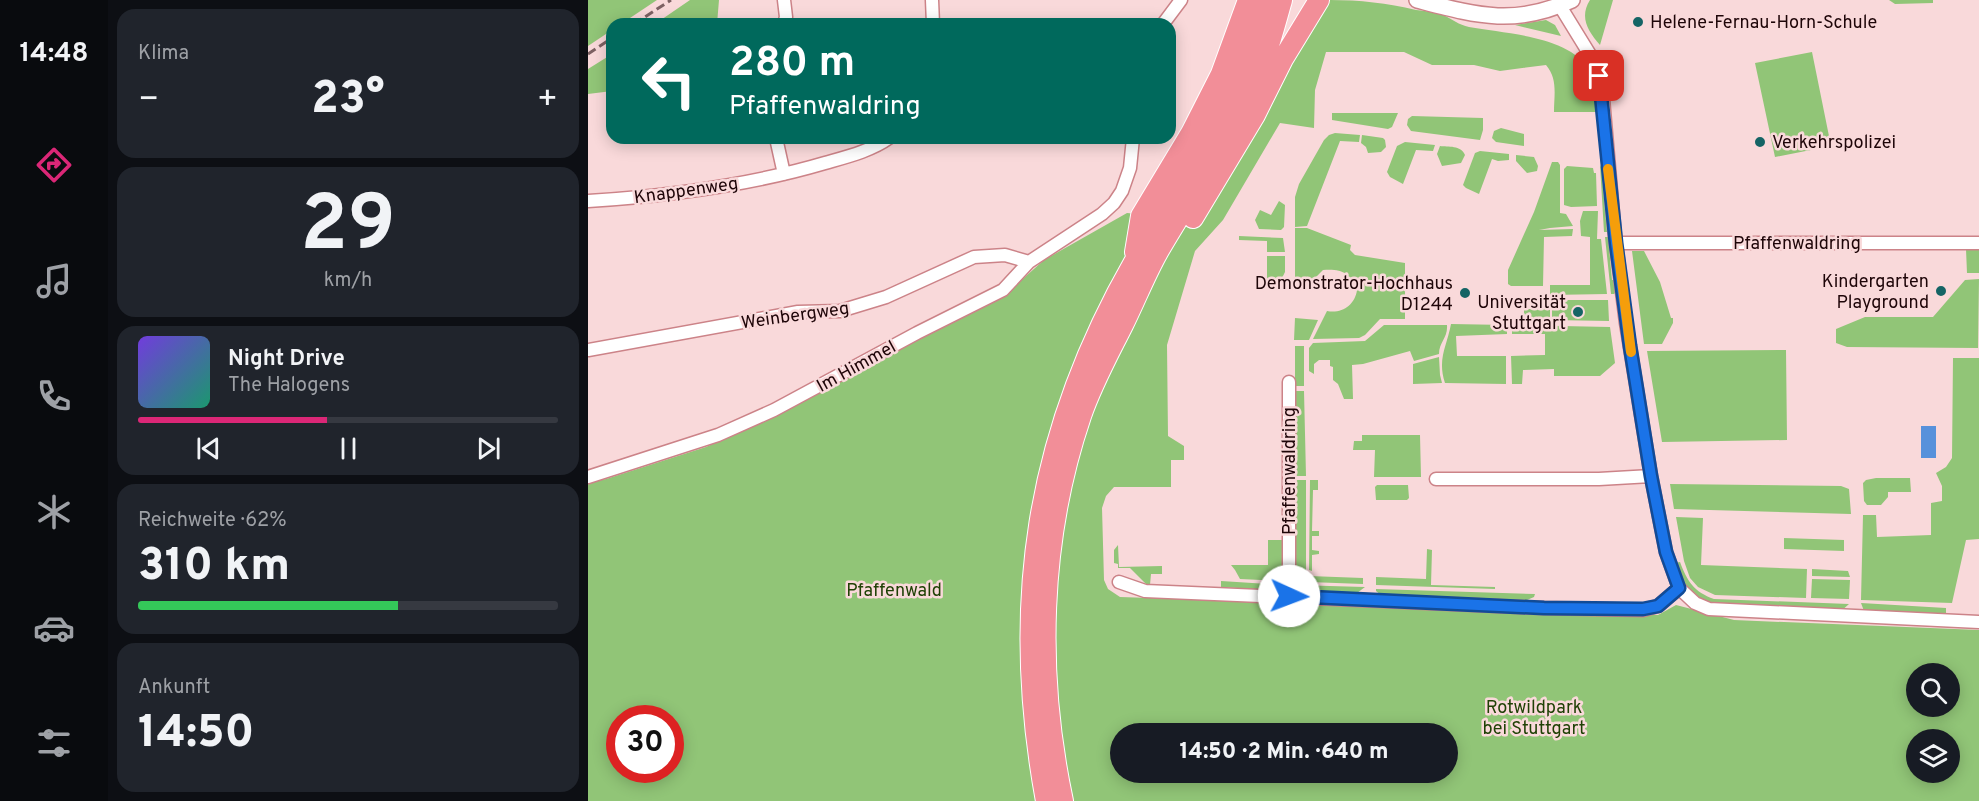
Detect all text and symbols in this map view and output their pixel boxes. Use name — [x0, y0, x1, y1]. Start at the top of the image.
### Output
place label: Helene-Fernau-Horn-Schule — [1650, 12, 1877, 35]
marker: Helene-Fernau-Horn-Schule — [1631, 15, 1645, 29]
text: 14:48 — [19, 37, 89, 71]
text: 280 m — [729, 38, 855, 91]
text: Klima — [138, 41, 189, 67]
icon: left — [630, 42, 708, 120]
pin — [1573, 50, 1624, 101]
icon: arrive — [1582, 59, 1615, 92]
text: 23° — [311, 72, 385, 129]
text: − — [138, 80, 159, 122]
text: + — [537, 80, 558, 122]
text: Pfaffenwaldring — [729, 90, 921, 124]
place label: Verkehrspolizei — [1772, 132, 1896, 155]
marker: Verkehrspolizei — [1753, 135, 1767, 149]
icon: directions — [33, 144, 75, 186]
street label: Knappenweg — [633, 173, 740, 210]
text: 29 — [300, 179, 396, 278]
street label: Pfaffenwaldring — [1733, 233, 1861, 256]
icon: music — [33, 260, 75, 302]
text: km/h — [324, 268, 372, 294]
place label: Kindergarten Playground — [1822, 271, 1929, 315]
place label: Demonstrator-Hochhaus D1244 — [1255, 273, 1453, 317]
marker: Kindergarten Playground — [1934, 284, 1948, 298]
marker: Demonstrator-Hochhaus D1244 — [1458, 286, 1472, 300]
place label: Universität Stuttgart — [1477, 292, 1566, 336]
street label: Weinbergweg — [740, 298, 851, 335]
marker: Universität Stuttgart — [1571, 305, 1585, 319]
street label: Im Himmel — [813, 336, 900, 398]
text: Night Drive — [228, 346, 345, 373]
text: The Halogens — [228, 373, 350, 399]
icon: phone — [33, 375, 75, 417]
street label: Pfaffenwaldring — [1279, 407, 1302, 535]
icon: previous — [192, 432, 225, 465]
icon: pause — [332, 432, 365, 465]
icon: next — [472, 432, 505, 465]
icon: climate — [33, 491, 75, 533]
text: Reichweite · 62% — [138, 508, 287, 534]
text: 310 km — [138, 539, 290, 596]
position arrow — [1257, 564, 1321, 628]
park label: Pfaffenwald — [846, 580, 942, 603]
icon: car — [33, 607, 75, 649]
map controls — [1906, 663, 1960, 783]
button: search — [1906, 663, 1960, 717]
text: Ankunft — [138, 675, 210, 701]
park label: Rotwildpark bei Stuttgart — [1482, 697, 1586, 741]
speed limit sign: 30 — [606, 705, 684, 783]
text: 14:50 — [138, 706, 254, 763]
icon: filters — [33, 722, 75, 764]
button: layers — [1906, 729, 1960, 783]
text: 14:50 · 2 Min. · 640 m — [1179, 739, 1389, 766]

